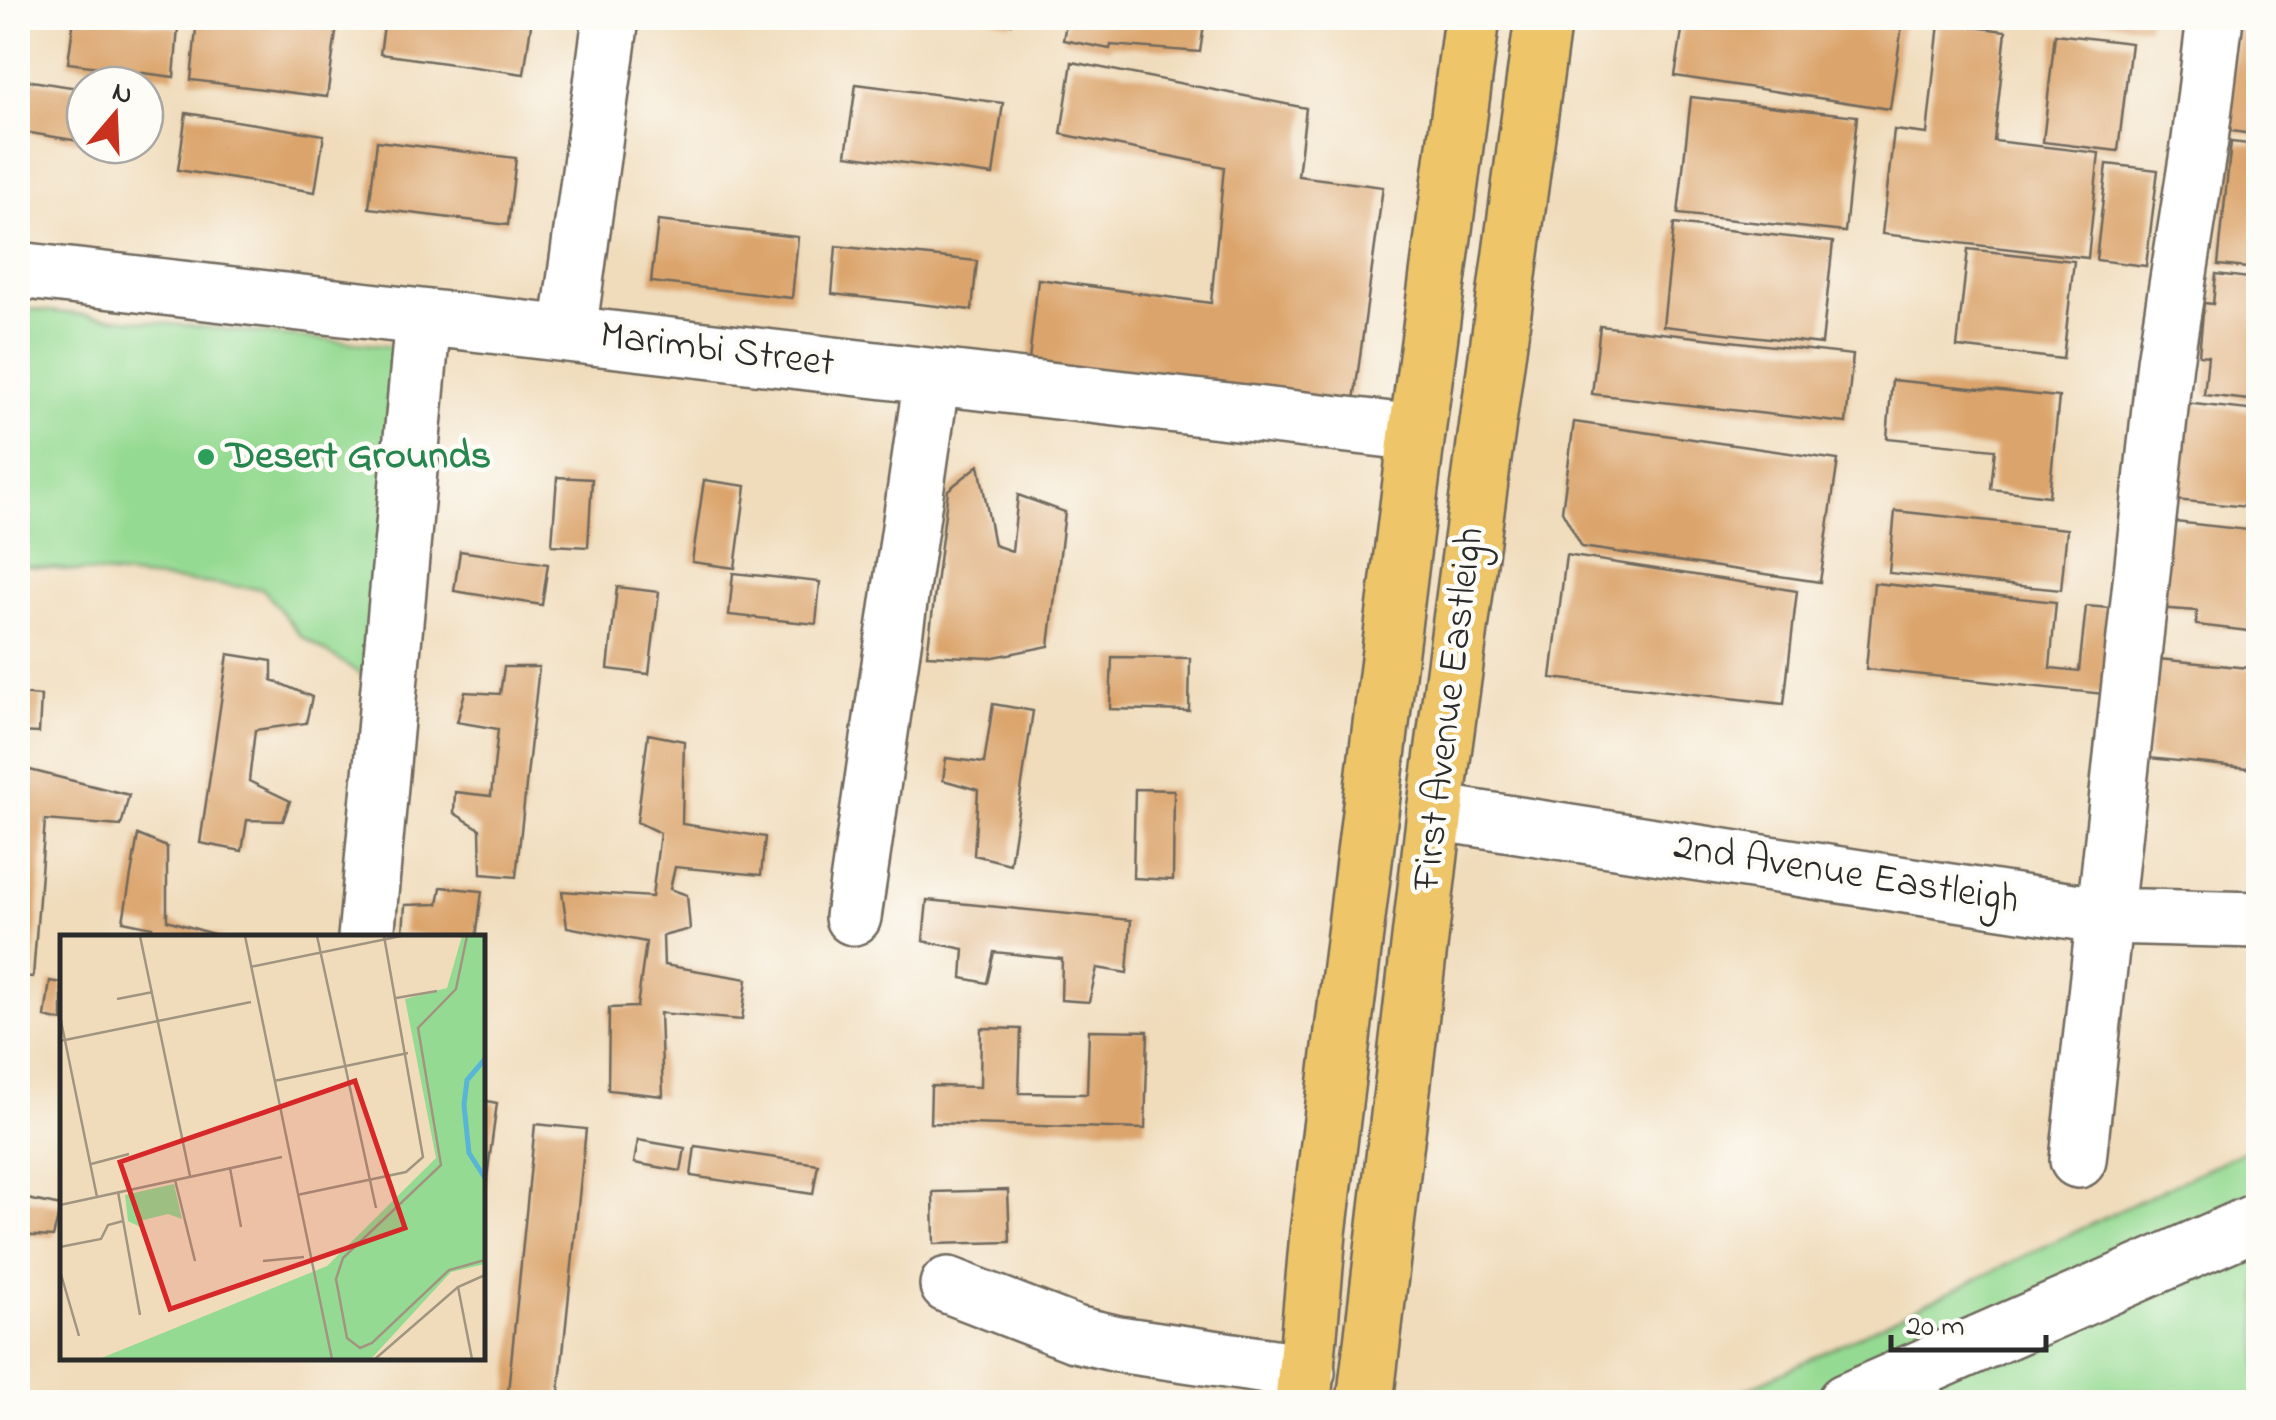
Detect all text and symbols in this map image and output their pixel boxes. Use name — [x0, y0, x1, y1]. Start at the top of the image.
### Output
north arrow — [65, 65, 165, 165]
text: N — [106, 72, 138, 117]
street label: Marimbi Street — [596, 307, 838, 395]
place label: Desert Grounds — [224, 428, 491, 487]
marker: Desert Grounds — [195, 446, 217, 468]
street label: First Avenue Eastleigh — [1398, 524, 1502, 895]
street label: 2nd Avenue Eastleigh — [1669, 819, 2023, 931]
inset map — [60, 935, 485, 1360]
scale bar — [1891, 1290, 2046, 1352]
text: 20 m — [1906, 1306, 1965, 1350]

